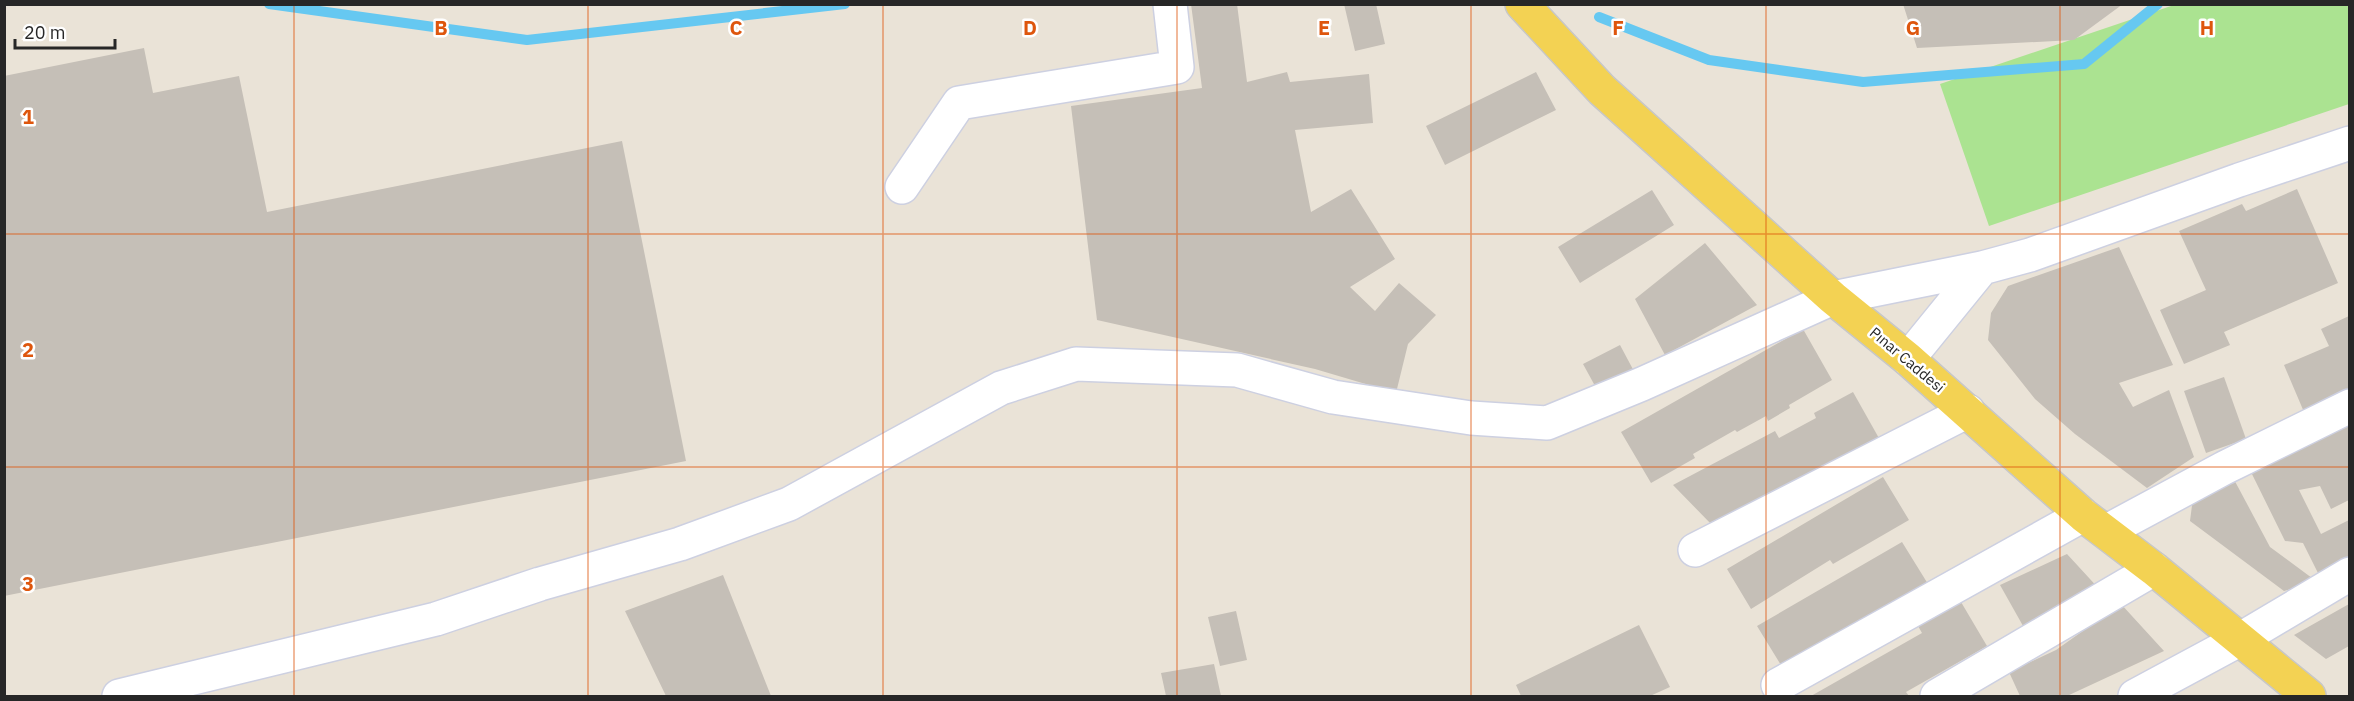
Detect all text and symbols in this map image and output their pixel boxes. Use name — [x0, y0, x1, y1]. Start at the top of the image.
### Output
scale bar — [15, 12, 116, 50]
text: B — [434, 14, 448, 41]
text: C — [729, 14, 743, 41]
text: D — [1023, 14, 1037, 41]
text: E — [1318, 14, 1330, 41]
text: F — [1612, 14, 1624, 41]
text: G — [1906, 14, 1920, 41]
text: H — [2200, 14, 2214, 41]
text: 20 m — [24, 21, 66, 44]
text: 1 — [22, 103, 34, 130]
street label: Pınar Caddesi — [1866, 323, 1949, 397]
text: 2 — [22, 336, 34, 363]
text: 3 — [22, 570, 34, 597]

